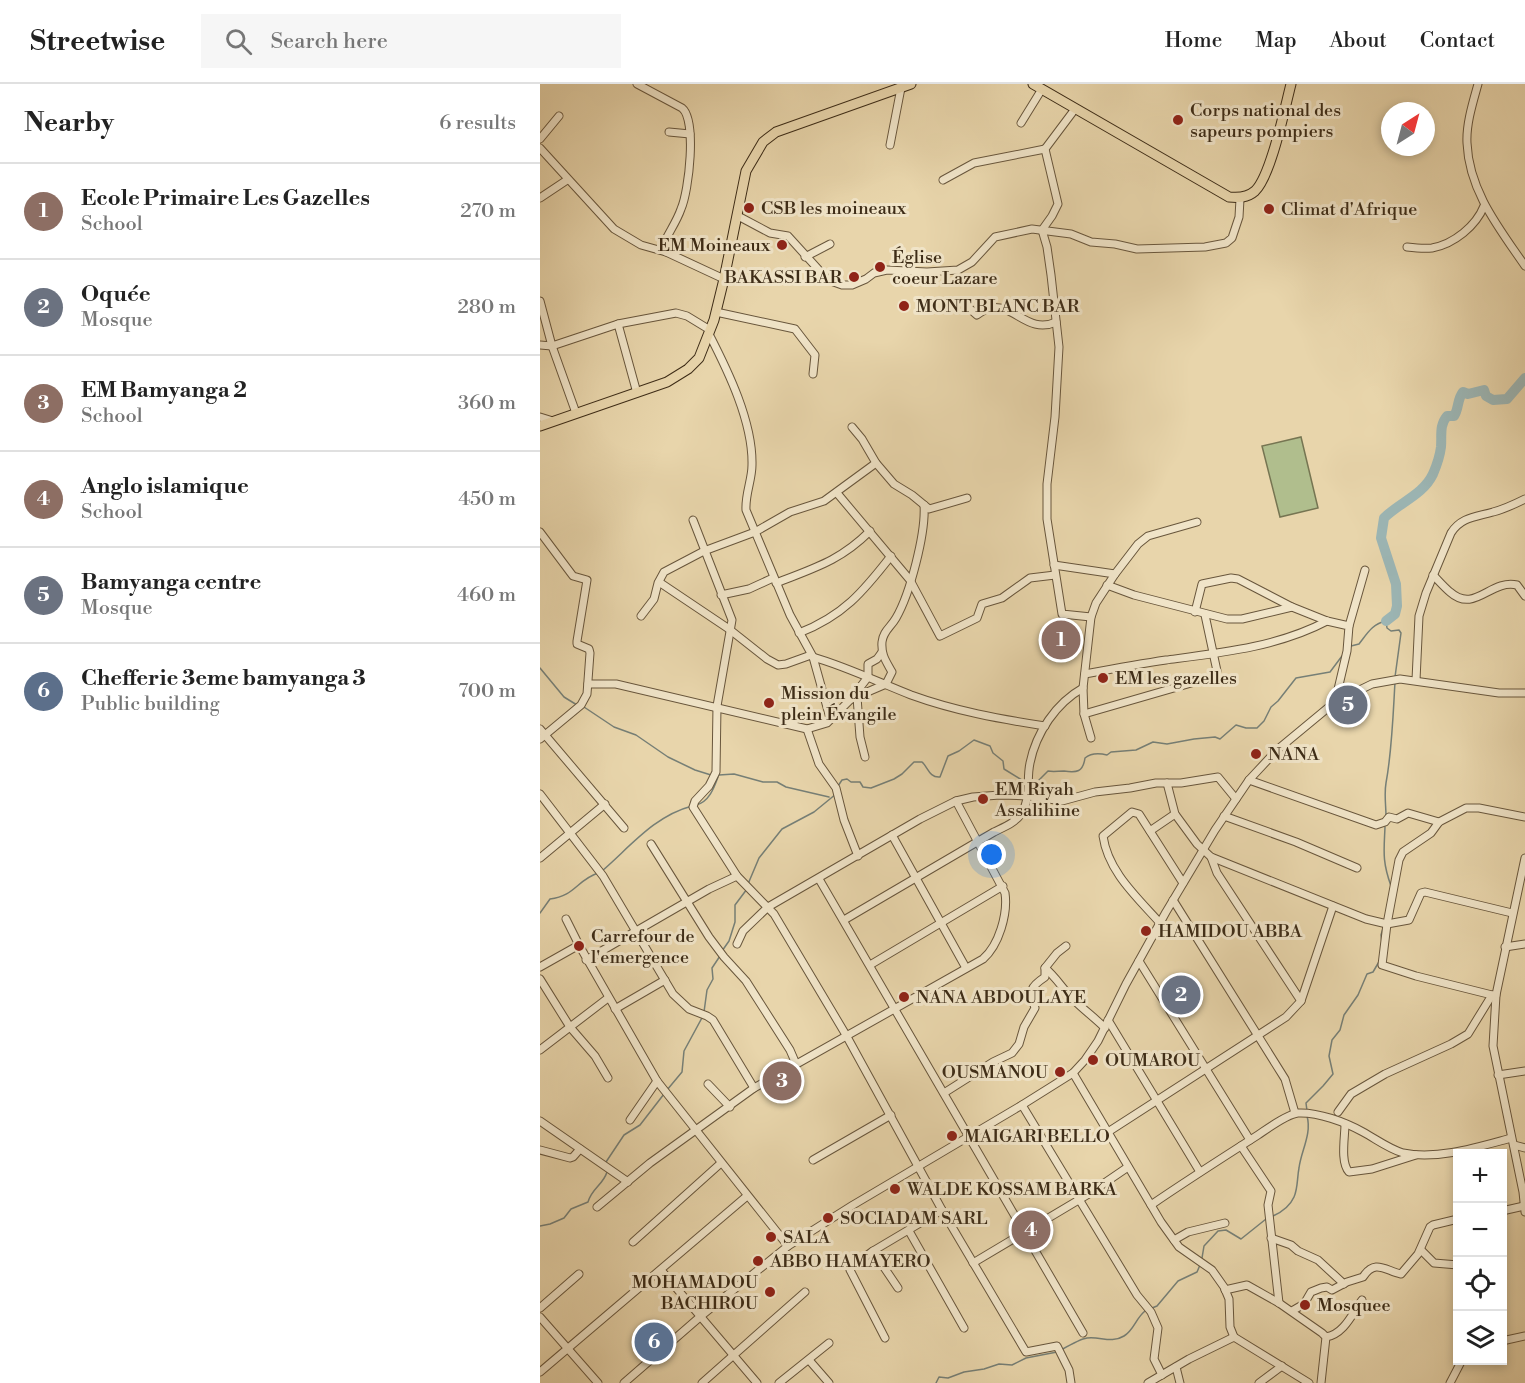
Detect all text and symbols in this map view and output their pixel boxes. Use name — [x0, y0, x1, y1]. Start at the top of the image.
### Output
search box — [201, 14, 621, 68]
text: Streetwise — [30, 24, 165, 59]
icon: search — [222, 25, 255, 58]
text: Search here — [270, 28, 388, 55]
text: Home — [1165, 28, 1222, 54]
text: Map — [1255, 28, 1297, 54]
text: About — [1330, 28, 1387, 54]
text: Contact — [1420, 28, 1495, 54]
place label: Corps national des sapeurs pompiers — [1190, 99, 1341, 143]
north arrow — [1381, 102, 1435, 156]
text: Nearby — [24, 107, 114, 139]
text: 6 results — [439, 111, 516, 136]
marker: Corps national des sapeurs pompiers — [1171, 113, 1185, 127]
text: Ecole Primaire Les Gazelles — [81, 185, 370, 212]
place label: CSB les moineaux — [761, 197, 907, 220]
place label: Climat d'Afrique — [1281, 198, 1417, 221]
text: 1 — [39, 199, 48, 224]
text: 270 m — [460, 199, 516, 224]
marker: CSB les moineaux — [742, 201, 756, 215]
marker: Climat d'Afrique — [1262, 202, 1276, 216]
text: School — [81, 212, 143, 237]
place label: EM Moineaux — [658, 234, 771, 257]
marker: EM Moineaux — [775, 238, 789, 252]
place label: Église coeur Lazare — [892, 246, 998, 290]
marker: Église coeur Lazare — [873, 260, 887, 274]
place label: BAKASSI BAR — [723, 266, 843, 289]
marker: BAKASSI BAR — [847, 270, 861, 284]
text: Oquée — [81, 281, 151, 308]
text: 2 — [37, 295, 50, 320]
text: 280 m — [457, 295, 516, 320]
place label: MONT BLANC BAR — [916, 295, 1080, 318]
marker: MONT BLANC BAR — [897, 299, 911, 313]
text: Mosque — [81, 308, 153, 333]
text: EM Bamyanga 2 — [81, 377, 247, 404]
text: 3 — [37, 391, 50, 416]
text: 360 m — [458, 391, 516, 416]
text: School — [81, 404, 143, 429]
text: Anglo islamique — [81, 473, 249, 500]
text: 4 — [37, 487, 50, 512]
text: 450 m — [458, 487, 516, 512]
text: School — [81, 500, 143, 525]
text: Bamyanga centre — [81, 569, 261, 596]
text: 5 — [37, 583, 50, 608]
text: 460 m — [457, 583, 516, 608]
text: Mosque — [81, 596, 153, 621]
pin: 1 — [1042, 618, 1080, 662]
text: Chefferie 3eme bamyanga 3 — [81, 665, 366, 692]
place label: EM les gazelles — [1115, 667, 1237, 690]
marker: EM les gazelles — [1096, 671, 1110, 685]
text: 6 — [37, 679, 50, 704]
text: 700 m — [458, 679, 516, 704]
place label: Mission du plein Évangile — [781, 682, 896, 726]
pin: 5 — [1328, 682, 1368, 728]
text: Public building — [81, 692, 220, 717]
marker: Mission du plein Évangile — [762, 696, 776, 710]
place label: NANA — [1268, 743, 1320, 766]
marker: NANA — [1249, 747, 1263, 761]
place label: EM Riyah Assalihine — [994, 778, 1080, 822]
marker: EM Riyah Assalihine — [976, 792, 990, 806]
your location — [977, 840, 1006, 869]
place label: HAMIDOU ABBA — [1158, 920, 1303, 943]
marker: HAMIDOU ABBA — [1139, 924, 1153, 938]
place label: Carrefour de l'emergence — [591, 925, 695, 969]
marker: Carrefour de l'emergence — [572, 939, 586, 953]
pin: 2 — [1162, 972, 1200, 1018]
place label: NANA ABDOULAYE — [916, 986, 1086, 1009]
marker: NANA ABDOULAYE — [897, 990, 911, 1004]
place label: OUMAROU — [1105, 1049, 1201, 1072]
marker: OUMAROU — [1086, 1053, 1100, 1067]
pin: 3 — [762, 1058, 802, 1104]
place label: OUSMANOU — [942, 1061, 1049, 1084]
marker: OUSMANOU — [1053, 1065, 1067, 1079]
place label: MAIGARI BELLO — [964, 1125, 1110, 1148]
marker: MAIGARI BELLO — [945, 1129, 959, 1143]
map controls — [1453, 1149, 1507, 1365]
button: + — [1453, 1149, 1507, 1203]
place label: WALDE KOSSAM BARKA — [906, 1178, 1117, 1201]
marker: WALDE KOSSAM BARKA — [888, 1182, 902, 1196]
button: − — [1453, 1203, 1507, 1257]
place label: SOCIADAM SARL — [840, 1207, 988, 1230]
pin: 4 — [1012, 1208, 1050, 1252]
marker: SOCIADAM SARL — [821, 1211, 835, 1225]
place label: SALA — [783, 1226, 831, 1249]
marker: SALA — [764, 1230, 778, 1244]
place label: ABBO HAMAYERO — [769, 1250, 930, 1273]
marker: ABBO HAMAYERO — [751, 1254, 765, 1268]
button: locate — [1453, 1257, 1507, 1311]
place label: MOHAMADOU BACHIROU — [632, 1271, 759, 1315]
marker: MOHAMADOU BACHIROU — [763, 1285, 777, 1299]
place label: Mosquee — [1317, 1294, 1390, 1317]
marker: Mosquee — [1298, 1298, 1312, 1312]
button: layers — [1453, 1311, 1507, 1365]
pin: 6 — [634, 1320, 674, 1364]

